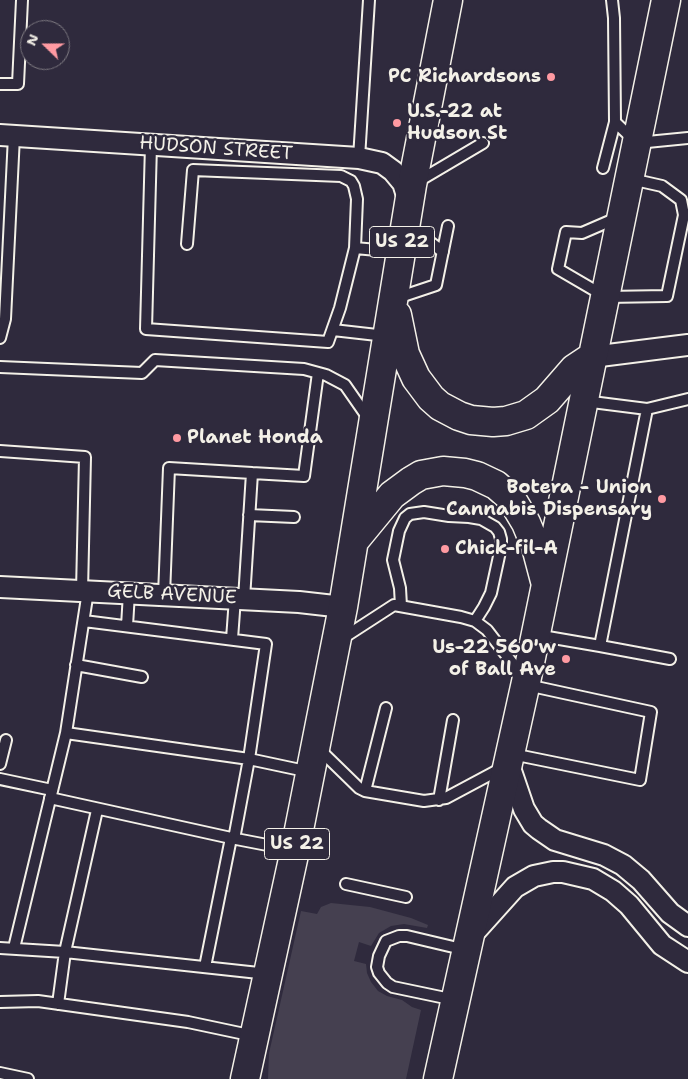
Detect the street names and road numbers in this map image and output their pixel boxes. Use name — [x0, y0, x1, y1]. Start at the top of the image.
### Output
street label: HUDSON STREET — [138, 132, 294, 166]
road number: US 22 — [370, 226, 434, 258]
street label: GELB AVENUE — [107, 580, 237, 610]
road number: US 22 — [264, 829, 330, 860]

